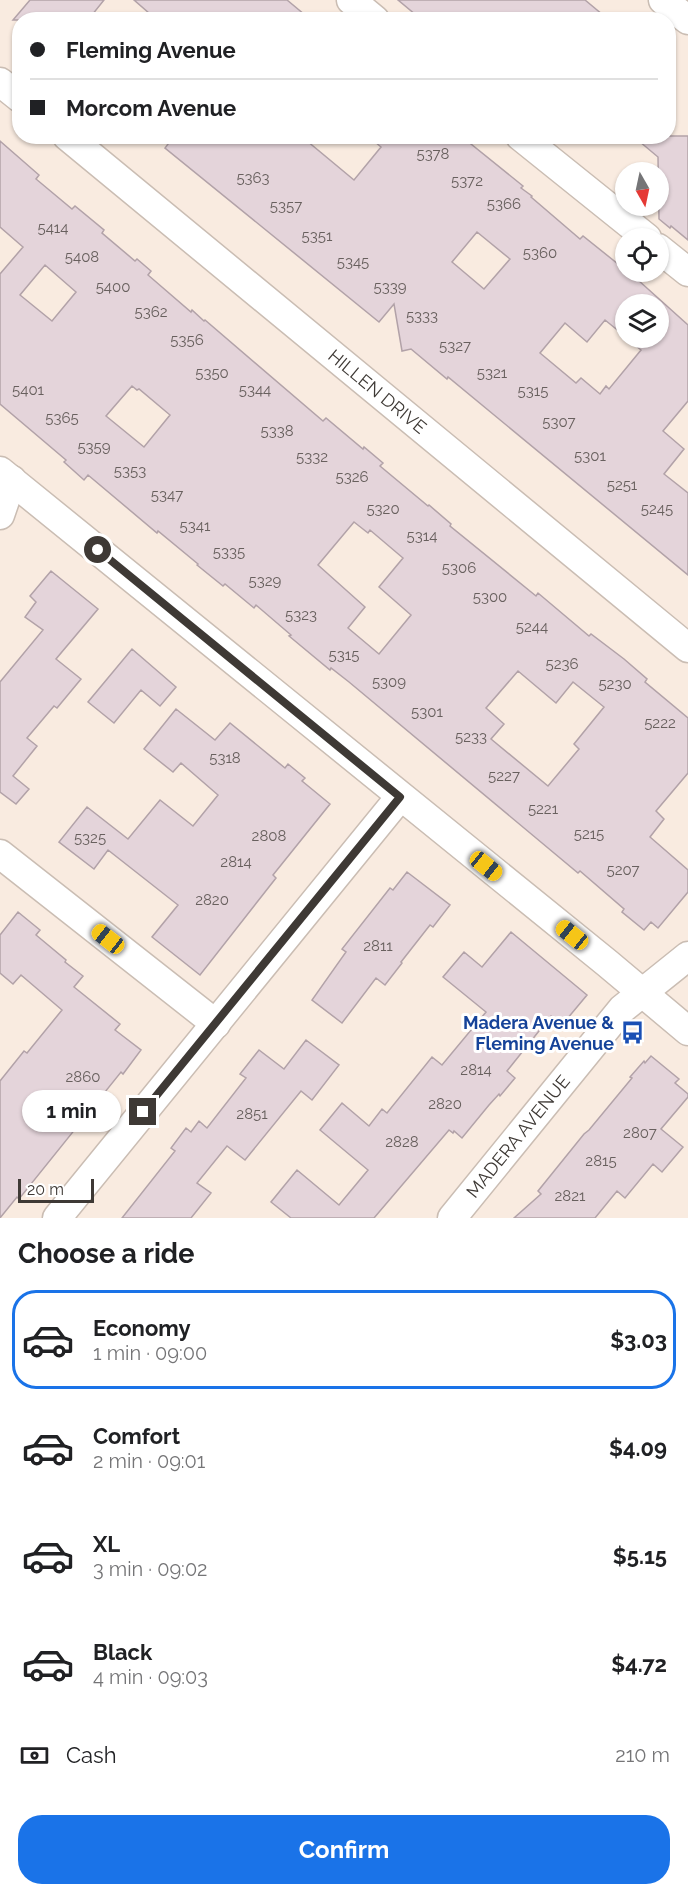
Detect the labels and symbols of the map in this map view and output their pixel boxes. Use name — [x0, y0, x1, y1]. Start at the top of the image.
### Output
house number: 5378 — [416, 145, 450, 163]
north arrow — [615, 162, 669, 216]
house number: 5363 — [236, 169, 270, 187]
house number: 5372 — [451, 172, 483, 190]
house number: 5366 — [487, 195, 521, 213]
house number: 5357 — [270, 197, 302, 215]
house number: 5414 — [38, 219, 68, 237]
house number: 5351 — [302, 227, 333, 245]
house number: 5360 — [523, 244, 557, 262]
house number: 5408 — [65, 248, 99, 266]
house number: 5345 — [337, 253, 369, 271]
house number: 5400 — [96, 278, 130, 296]
house number: 5339 — [374, 278, 407, 296]
house number: 5362 — [134, 303, 168, 321]
house number: 5333 — [406, 307, 438, 325]
house number: 5356 — [170, 331, 204, 349]
house number: 5327 — [439, 337, 471, 355]
street label: HILLEN DRIVE — [324, 345, 431, 438]
house number: 5350 — [195, 364, 229, 382]
house number: 5321 — [477, 364, 508, 382]
house number: 5401 — [12, 381, 45, 399]
house number: 5344 — [239, 381, 271, 399]
house number: 5315 — [518, 382, 548, 400]
house number: 5365 — [45, 409, 79, 427]
house number: 5307 — [542, 413, 576, 431]
house number: 5338 — [260, 422, 294, 440]
house number: 5359 — [77, 438, 111, 456]
house number: 5301 — [574, 447, 606, 465]
house number: 5332 — [296, 448, 328, 466]
house number: 5353 — [114, 462, 146, 480]
house number: 5326 — [335, 468, 369, 486]
house number: 5251 — [607, 476, 638, 494]
house number: 5347 — [151, 486, 183, 504]
house number: 5320 — [366, 500, 400, 518]
house number: 5245 — [641, 500, 673, 518]
house number: 5341 — [180, 517, 211, 535]
house number: 5314 — [407, 527, 437, 545]
route start — [84, 536, 111, 563]
house number: 5335 — [213, 543, 245, 561]
house number: 5306 — [442, 559, 476, 577]
house number: 5329 — [249, 572, 282, 590]
house number: 5300 — [473, 588, 507, 606]
house number: 5323 — [285, 606, 317, 624]
house number: 5244 — [516, 618, 548, 636]
house number: 5315 — [329, 646, 359, 664]
house number: 5236 — [545, 655, 579, 673]
house number: 5309 — [372, 673, 406, 691]
house number: 5230 — [598, 675, 632, 693]
house number: 5301 — [411, 703, 443, 721]
house number: 5222 — [644, 714, 676, 732]
house number: 5233 — [455, 728, 487, 746]
house number: 5318 — [209, 749, 241, 767]
house number: 5227 — [488, 767, 520, 785]
house number: 5221 — [528, 800, 559, 818]
house number: 5215 — [574, 825, 604, 843]
house number: 2808 — [252, 827, 286, 845]
house number: 5325 — [74, 829, 106, 847]
car — [466, 848, 506, 884]
house number: 2814 — [220, 853, 252, 871]
house number: 5207 — [606, 861, 640, 879]
house number: 2820 — [195, 891, 229, 909]
car — [552, 917, 592, 953]
car — [88, 921, 128, 957]
house number: 2811 — [363, 937, 393, 955]
place label: Madera Avenue & Fleming Avenue — [463, 1012, 614, 1054]
bus stop icon: Madera Avenue & Fleming Avenue — [619, 1020, 645, 1046]
house number: 2814 — [460, 1061, 492, 1079]
house number: 2860 — [66, 1068, 100, 1086]
street label: MADERA AVENUE — [462, 1071, 574, 1202]
callout: 1 min — [23, 1091, 122, 1133]
house number: 2820 — [428, 1095, 462, 1113]
route end — [129, 1098, 156, 1125]
house number: 2851 — [236, 1105, 268, 1123]
house number: 2807 — [623, 1124, 657, 1142]
house number: 2828 — [385, 1133, 419, 1151]
house number: 2815 — [585, 1152, 617, 1170]
scale bar — [18, 1176, 94, 1204]
house number: 2821 — [555, 1187, 586, 1205]

